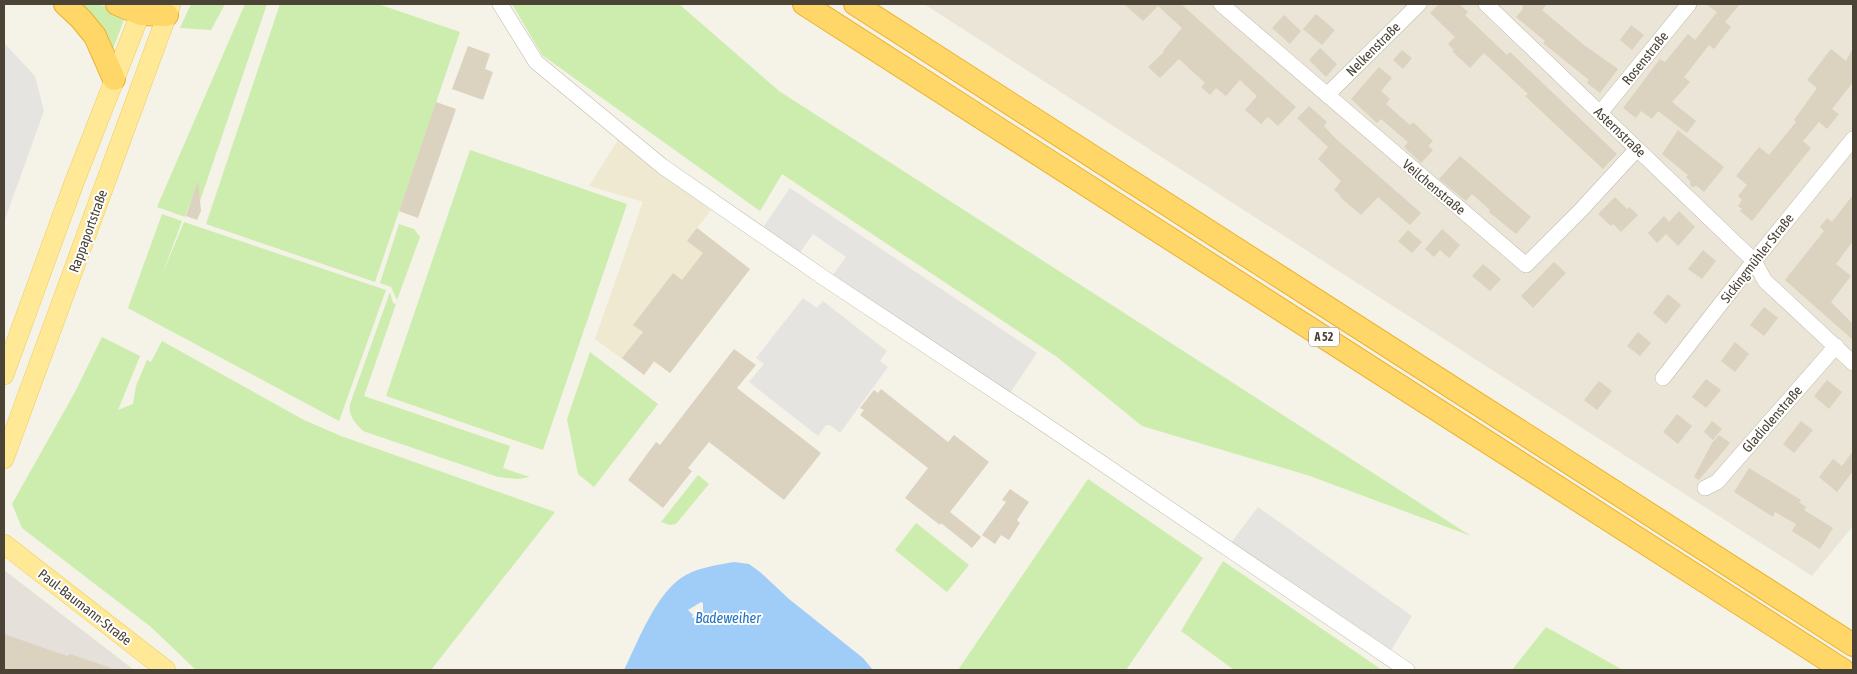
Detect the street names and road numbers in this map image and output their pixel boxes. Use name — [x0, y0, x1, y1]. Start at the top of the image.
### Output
street label: Nelkenstraße — [1343, 19, 1403, 79]
street label: Rosenstraße — [1619, 28, 1671, 88]
street label: Asternstraße — [1591, 104, 1649, 160]
street label: Veilchenstraße — [1399, 156, 1469, 218]
street label: Rappaportstraße — [66, 187, 110, 275]
street label: Sickingmühler Straße — [1717, 210, 1797, 306]
road number: A 52 — [1309, 328, 1339, 347]
street label: Gladiolenstraße — [1739, 382, 1805, 456]
street label: Paul-Baumann-Straße — [35, 566, 135, 648]

